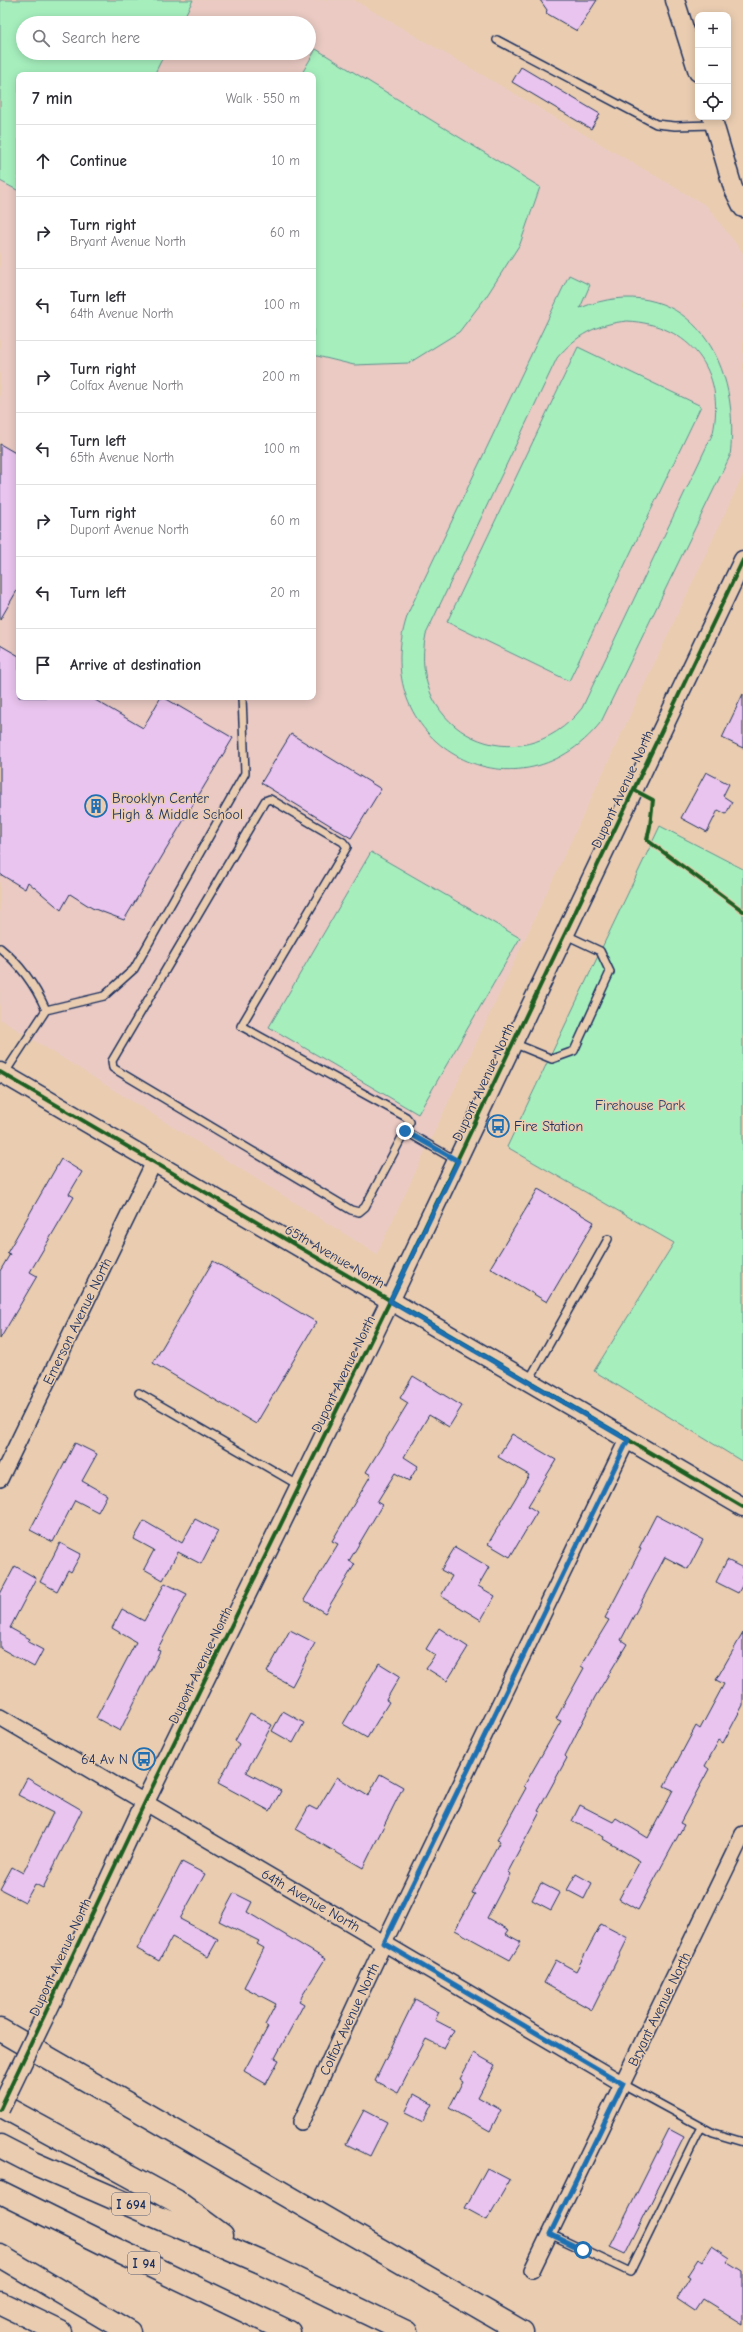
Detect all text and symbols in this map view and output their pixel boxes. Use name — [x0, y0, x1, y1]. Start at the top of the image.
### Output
map controls — [695, 12, 731, 120]
button: + — [695, 12, 731, 48]
search box — [16, 16, 316, 60]
icon: search — [30, 27, 52, 49]
text: Search here — [62, 29, 140, 47]
button: − — [695, 48, 731, 84]
button: locate — [695, 84, 731, 120]
text: 7 min — [32, 89, 73, 108]
text: Walk · 550 m — [226, 91, 300, 106]
icon: ahead — [32, 150, 54, 172]
text: Continue — [70, 152, 127, 170]
text: 10 m — [272, 153, 300, 168]
text: Turn right — [70, 216, 136, 234]
icon: right — [32, 222, 54, 244]
text: 60 m — [270, 225, 300, 240]
text: Bryant Avenue North — [70, 234, 186, 249]
text: Turn left — [70, 288, 126, 306]
icon: left — [32, 294, 54, 316]
text: 100 m — [264, 297, 300, 312]
text: 64th Avenue North — [70, 306, 174, 321]
text: Turn right — [70, 360, 136, 378]
icon: right — [32, 366, 54, 388]
text: 200 m — [262, 369, 300, 384]
text: Colfax Avenue North — [70, 378, 184, 393]
text: Turn left — [70, 432, 126, 450]
icon: left — [32, 438, 54, 460]
text: 100 m — [264, 441, 300, 456]
text: 65th Avenue North — [70, 450, 174, 465]
text: Turn right — [70, 504, 136, 522]
icon: right — [32, 510, 54, 532]
text: 60 m — [270, 513, 300, 528]
text: Dupont Avenue North — [70, 522, 189, 537]
icon: left — [32, 582, 54, 604]
text: Turn left — [70, 584, 126, 602]
text: 20 m — [270, 585, 300, 600]
icon: arrive — [32, 654, 54, 676]
text: Arrive at destination — [70, 656, 201, 674]
street label: Dupont Avenue North — [588, 728, 657, 851]
place label: Brooklyn Center High & Middle School — [112, 790, 243, 823]
building icon: Brooklyn Center High & Middle School — [83, 793, 109, 819]
street label: Dupont Avenue North — [449, 1021, 518, 1144]
park label: Firehouse Park — [595, 1097, 685, 1114]
bus stop icon: Fire Station — [485, 1113, 511, 1139]
place label: Fire Station — [514, 1118, 583, 1135]
route end — [396, 1122, 414, 1140]
street label: 65th Avenue North — [282, 1221, 388, 1292]
street label: Emerson Avenue North — [39, 1255, 116, 1387]
street label: Dupont Avenue North — [308, 1313, 379, 1436]
street label: Dupont Avenue North — [165, 1604, 236, 1727]
bus stop icon: 64 Av N — [131, 1746, 157, 1772]
place label: 64 Av N — [81, 1751, 128, 1768]
street label: 64th Avenue North — [258, 1865, 363, 1936]
street label: Dupont Avenue North — [26, 1896, 95, 2019]
street label: Bryant Avenue North — [624, 1949, 694, 2069]
street label: Colfax Avenue North — [316, 1960, 383, 2078]
road number: I 694 — [112, 2193, 150, 2215]
route start — [574, 2241, 592, 2259]
road number: I 94 — [128, 2252, 160, 2274]

